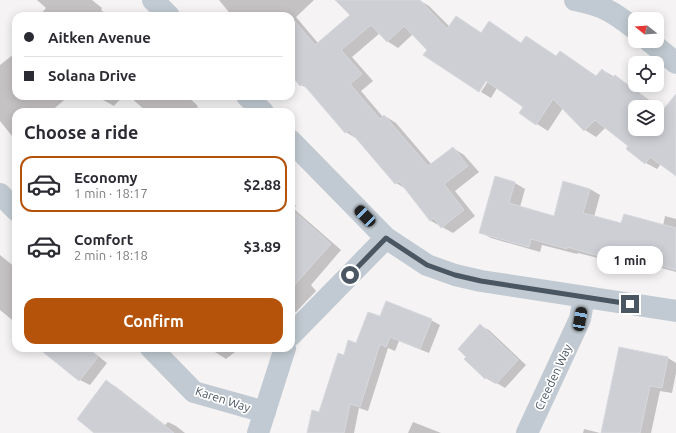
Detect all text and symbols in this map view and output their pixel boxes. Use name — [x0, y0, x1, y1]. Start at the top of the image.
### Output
north arrow — [628, 12, 664, 48]
map controls — [628, 12, 664, 136]
text: Aitken Avenue — [48, 29, 151, 46]
button: locate — [628, 56, 664, 92]
text: Solana Drive — [48, 67, 136, 84]
button: layers — [628, 100, 664, 136]
text: Choose a ride — [24, 122, 138, 142]
icon: car — [26, 166, 62, 202]
text: Economy — [74, 169, 138, 186]
text: $2.88 — [243, 176, 281, 193]
text: 1 min · 18:17 — [74, 186, 148, 200]
car — [352, 203, 378, 229]
icon: car — [26, 228, 62, 264]
text: Comfort — [74, 231, 133, 248]
text: $3.89 — [243, 238, 281, 255]
callout: 1 min — [597, 246, 663, 274]
text: 2 min · 18:18 — [74, 248, 148, 262]
text: 1 min — [614, 253, 646, 267]
route start — [341, 266, 359, 284]
route end — [621, 295, 639, 313]
button: Confirm — [24, 298, 283, 344]
car — [572, 306, 588, 332]
street label: Creeden Way — [532, 342, 574, 412]
street label: Karen Way — [194, 384, 252, 414]

